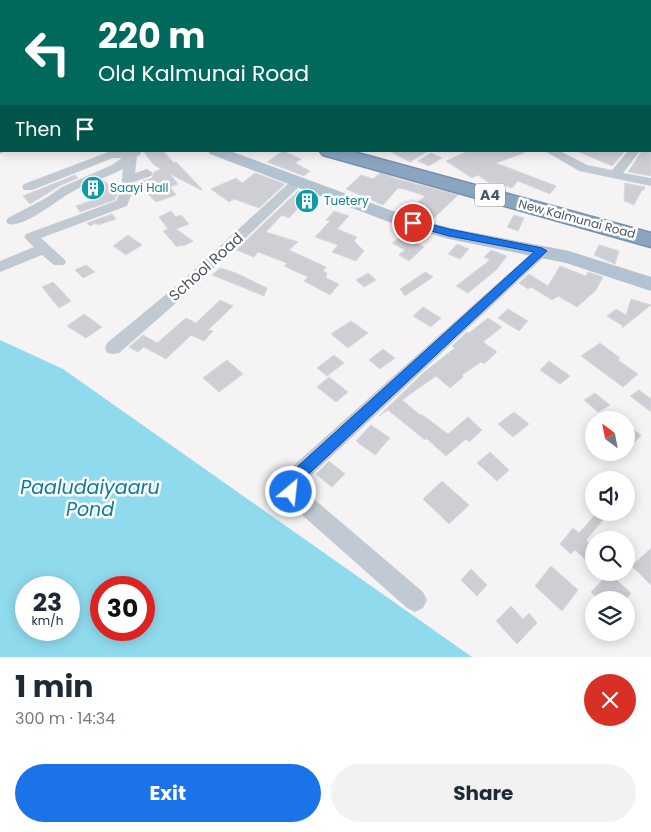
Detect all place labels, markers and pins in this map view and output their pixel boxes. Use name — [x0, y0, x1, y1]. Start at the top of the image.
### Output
building icon: Saayi Hall — [80, 175, 106, 201]
place label: Saayi Hall — [110, 179, 169, 196]
building icon: Tuetery — [294, 188, 320, 214]
place label: Tuetery — [324, 192, 369, 209]
pin — [392, 202, 434, 244]

